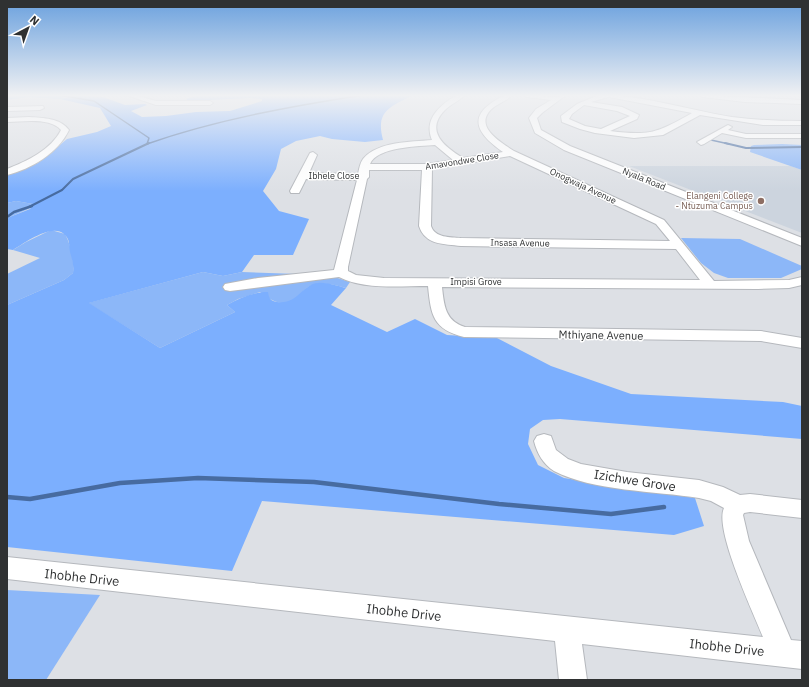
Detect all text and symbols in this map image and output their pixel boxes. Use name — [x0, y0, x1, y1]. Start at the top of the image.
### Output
north arrow — [8, 8, 48, 48]
text: N — [27, 13, 42, 28]
street label: Amavondwe Close — [424, 149, 500, 172]
street label: Onogwaja Avenue — [548, 165, 618, 206]
street label: Nyala Road — [621, 165, 667, 192]
street label: Ibhele Close — [309, 170, 359, 181]
place label: Elangeni College - Ntuzuma Campus — [676, 190, 753, 211]
marker: Elangeni College - Ntuzuma Campus — [756, 196, 766, 206]
street label: Insasa Avenue — [490, 236, 550, 249]
street label: Impisi Grove — [450, 276, 502, 287]
street label: Mthiyane Avenue — [559, 327, 643, 343]
street label: Izichwe Grove — [593, 466, 677, 495]
street label: Ihobhe Drive — [44, 565, 120, 590]
street label: Ihobhe Drive — [366, 600, 442, 625]
street label: Ihobhe Drive — [689, 635, 765, 660]

